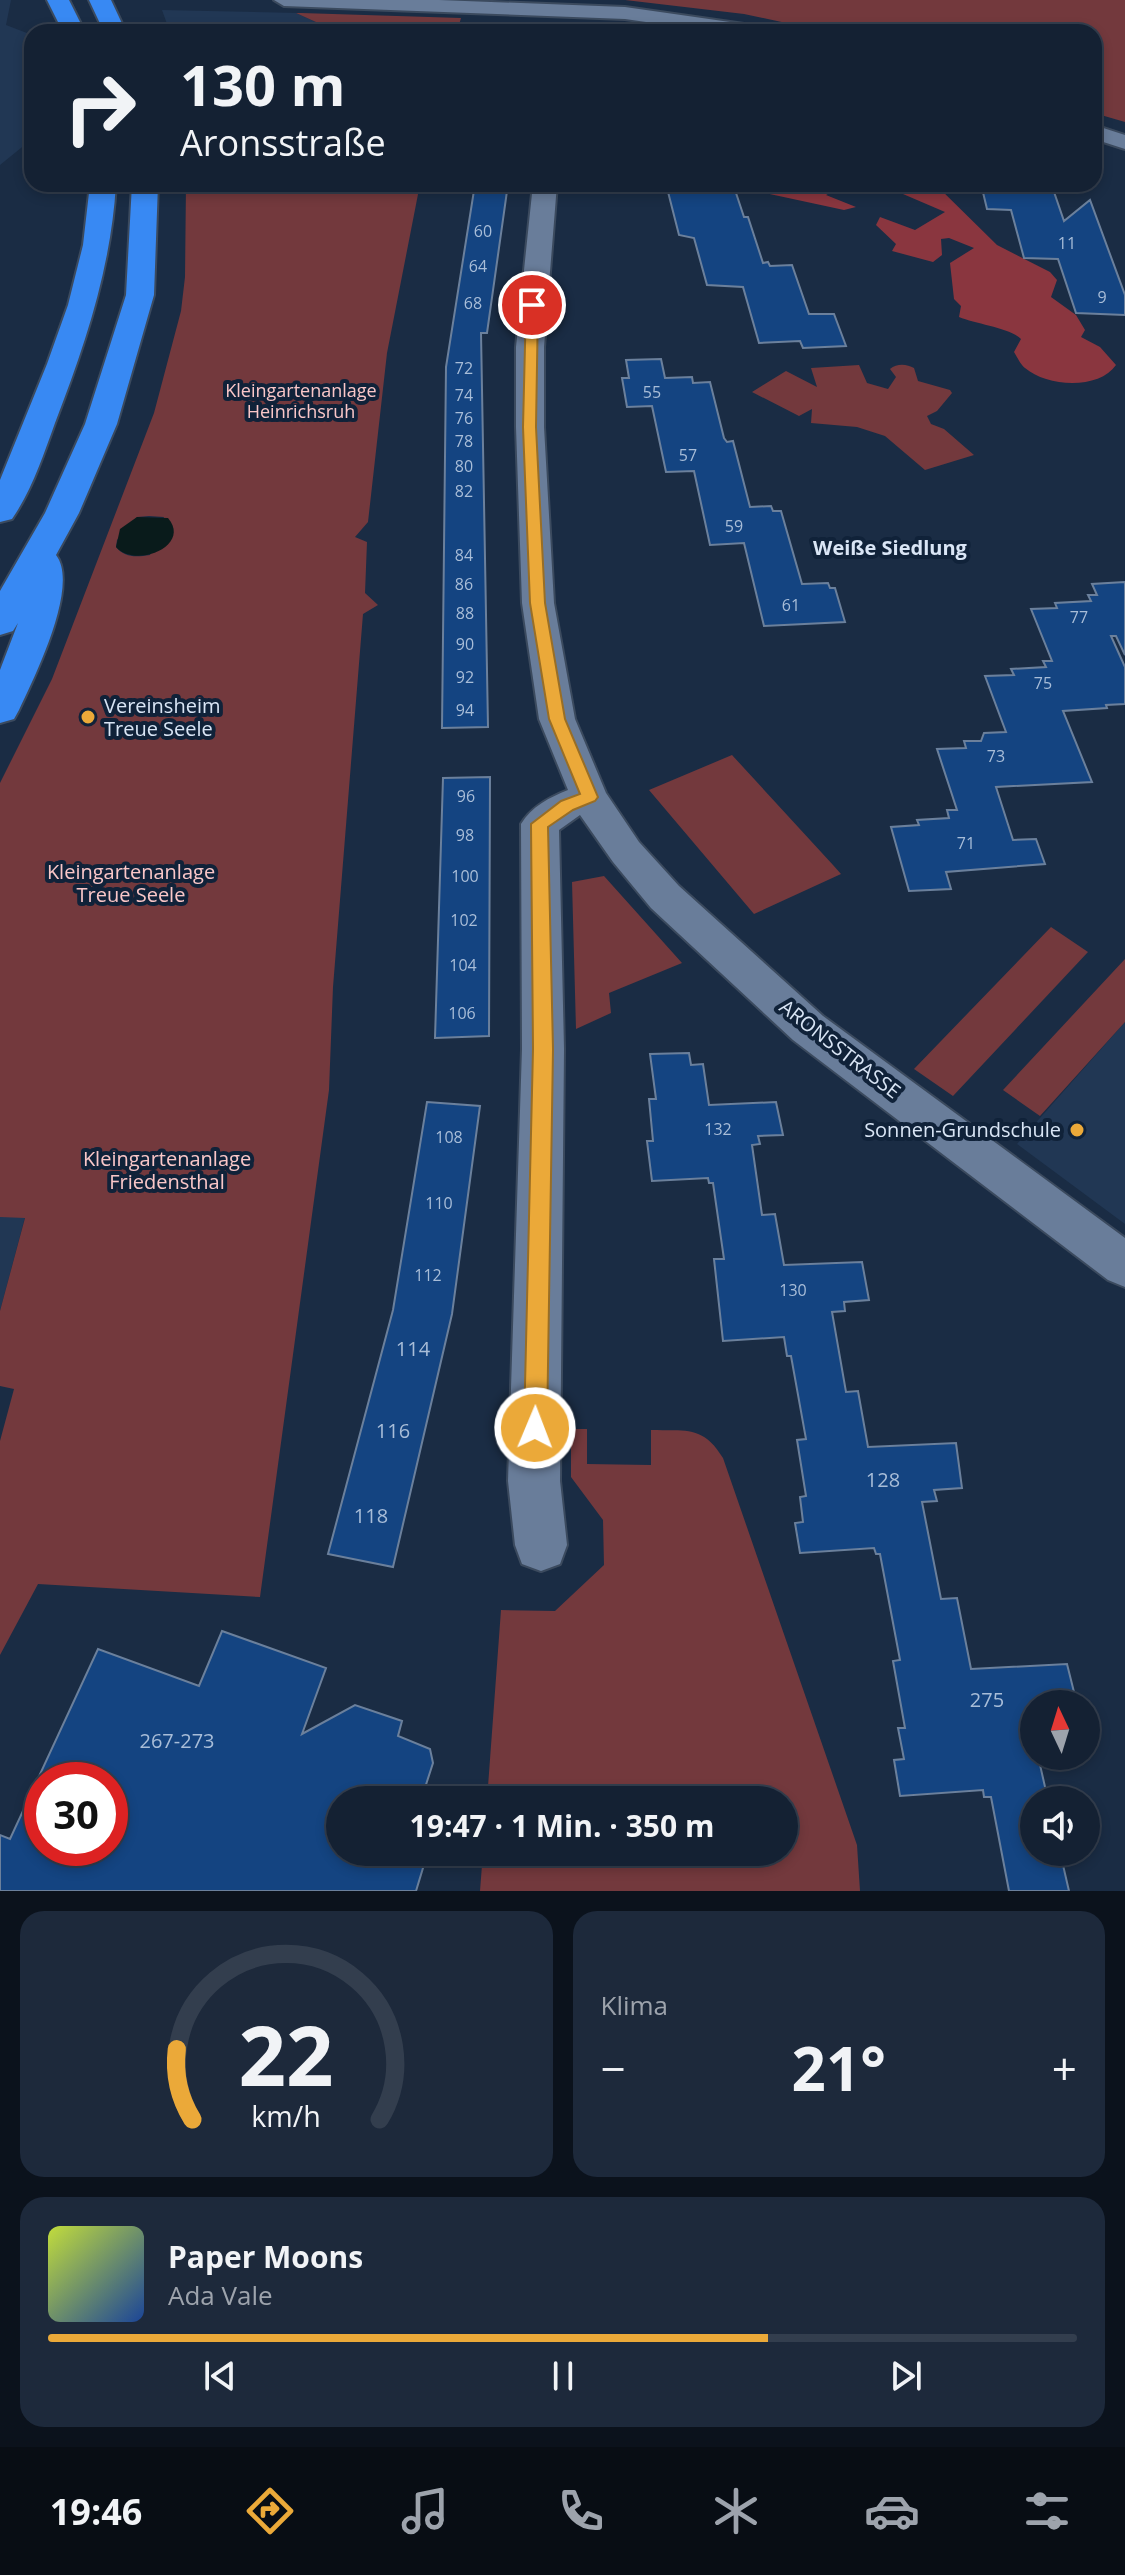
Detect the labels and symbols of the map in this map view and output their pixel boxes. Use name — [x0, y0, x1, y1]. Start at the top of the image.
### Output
house number: 60 — [474, 220, 492, 242]
house number: 11 — [1058, 232, 1076, 254]
house number: 64 — [469, 255, 487, 277]
pin — [498, 271, 566, 339]
house number: 9 — [1097, 286, 1107, 308]
house number: 68 — [464, 292, 482, 314]
house number: 72 — [455, 357, 473, 379]
park label: Kleingartenanlage Heinrichsruh — [225, 378, 377, 423]
house number: 55 — [643, 381, 661, 403]
house number: 74 — [455, 384, 473, 406]
house number: 76 — [455, 407, 473, 429]
house number: 78 — [455, 430, 473, 452]
house number: 57 — [679, 444, 697, 466]
house number: 80 — [455, 455, 473, 477]
house number: 82 — [455, 480, 473, 502]
house number: 59 — [725, 515, 743, 537]
district label: Weiße Siedlung — [813, 534, 968, 561]
house number: 84 — [455, 544, 473, 566]
house number: 86 — [455, 573, 473, 595]
house number: 61 — [782, 594, 800, 616]
house number: 88 — [456, 602, 474, 624]
house number: 77 — [1070, 606, 1088, 628]
house number: 90 — [456, 633, 474, 655]
house number: 92 — [456, 666, 474, 688]
house number: 75 — [1034, 672, 1052, 694]
place label: Vereinsheim Treue Seele — [104, 692, 220, 742]
house number: 94 — [456, 699, 474, 721]
marker: Vereinsheim Treue Seele — [79, 708, 97, 726]
house number: 73 — [987, 745, 1005, 767]
house number: 96 — [457, 785, 475, 807]
house number: 98 — [456, 824, 474, 846]
house number: 71 — [957, 832, 975, 854]
park label: Kleingartenanlage Treue Seele — [47, 858, 215, 908]
house number: 100 — [451, 865, 479, 887]
house number: 102 — [450, 909, 478, 931]
house number: 104 — [449, 954, 477, 976]
street label: ARONSSTRASSE — [774, 993, 906, 1104]
house number: 106 — [448, 1002, 476, 1024]
place label: Sonnen-Grundschule — [864, 1116, 1061, 1143]
house number: 132 — [704, 1118, 732, 1140]
marker: Sonnen-Grundschule — [1068, 1121, 1086, 1139]
house number: 108 — [435, 1126, 463, 1148]
park label: Kleingartenanlage Friedensthal — [83, 1145, 251, 1195]
house number: 110 — [425, 1192, 453, 1214]
house number: 112 — [414, 1264, 442, 1286]
house number: 130 — [779, 1279, 807, 1301]
house number: 114 — [396, 1335, 431, 1362]
position arrow — [493, 1386, 577, 1470]
house number: 116 — [376, 1417, 410, 1444]
house number: 128 — [866, 1466, 900, 1493]
house number: 118 — [354, 1502, 388, 1529]
house number: 275 — [970, 1686, 1004, 1713]
north arrow — [1020, 1690, 1100, 1770]
house number: 267-273 — [139, 1727, 215, 1754]
speed limit sign: 30 — [24, 1762, 128, 1866]

